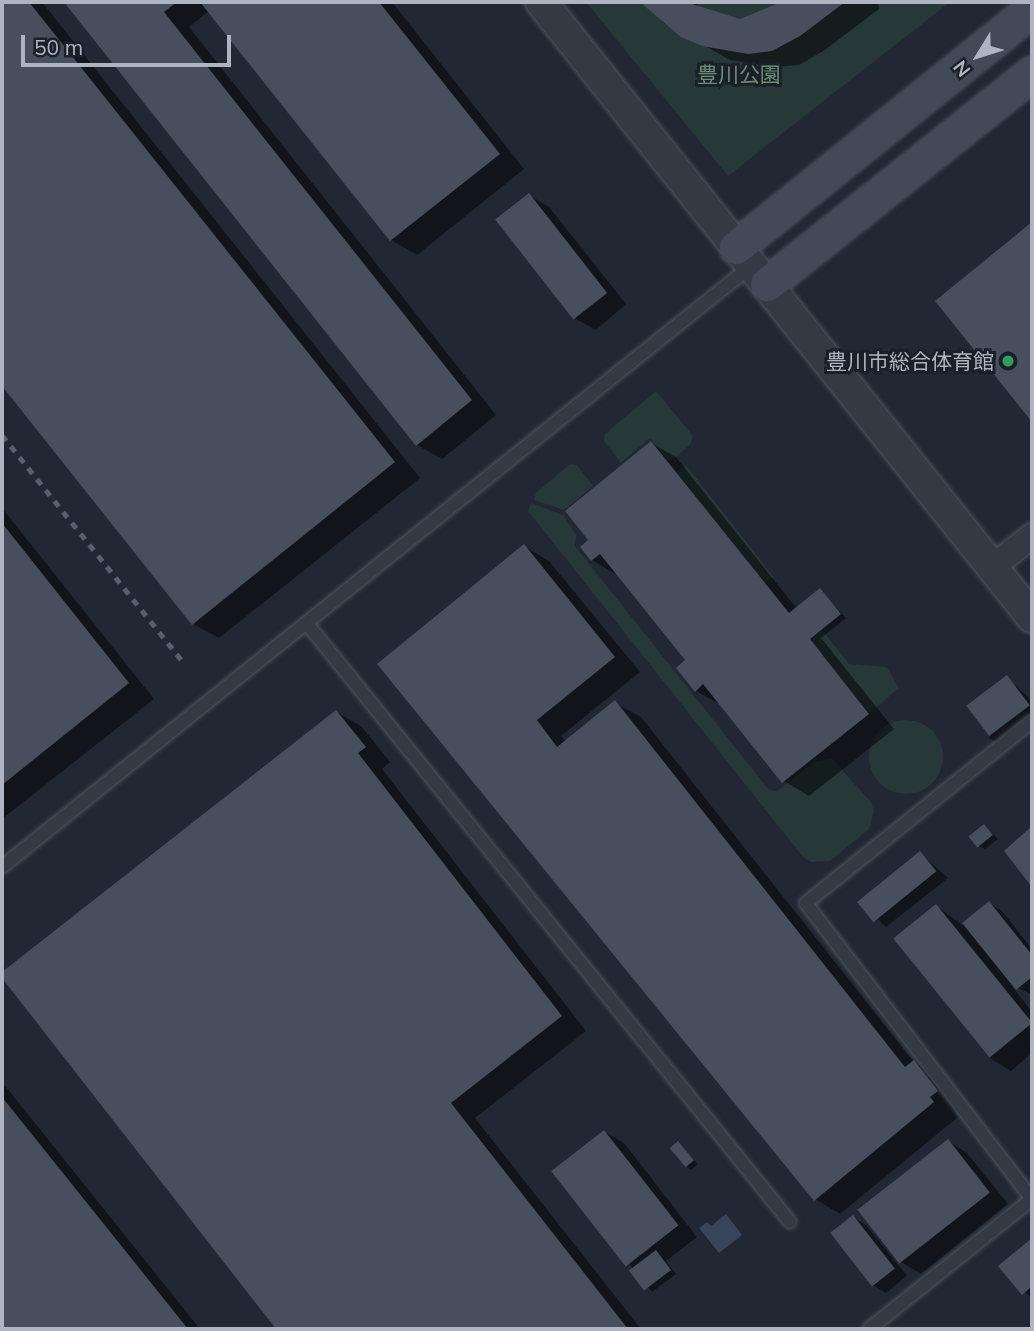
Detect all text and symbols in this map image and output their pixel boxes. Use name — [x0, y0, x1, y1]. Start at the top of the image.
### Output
scale bar — [24, 21, 234, 65]
north arrow — [943, 21, 1013, 91]
text: 50 m — [34, 34, 83, 60]
text: N — [948, 56, 975, 82]
park label: 豊川公園 — [697, 61, 781, 87]
place label: 豊川市総合体育館 — [826, 348, 994, 374]
marker: 豊川市総合体育館 — [1000, 353, 1016, 369]

